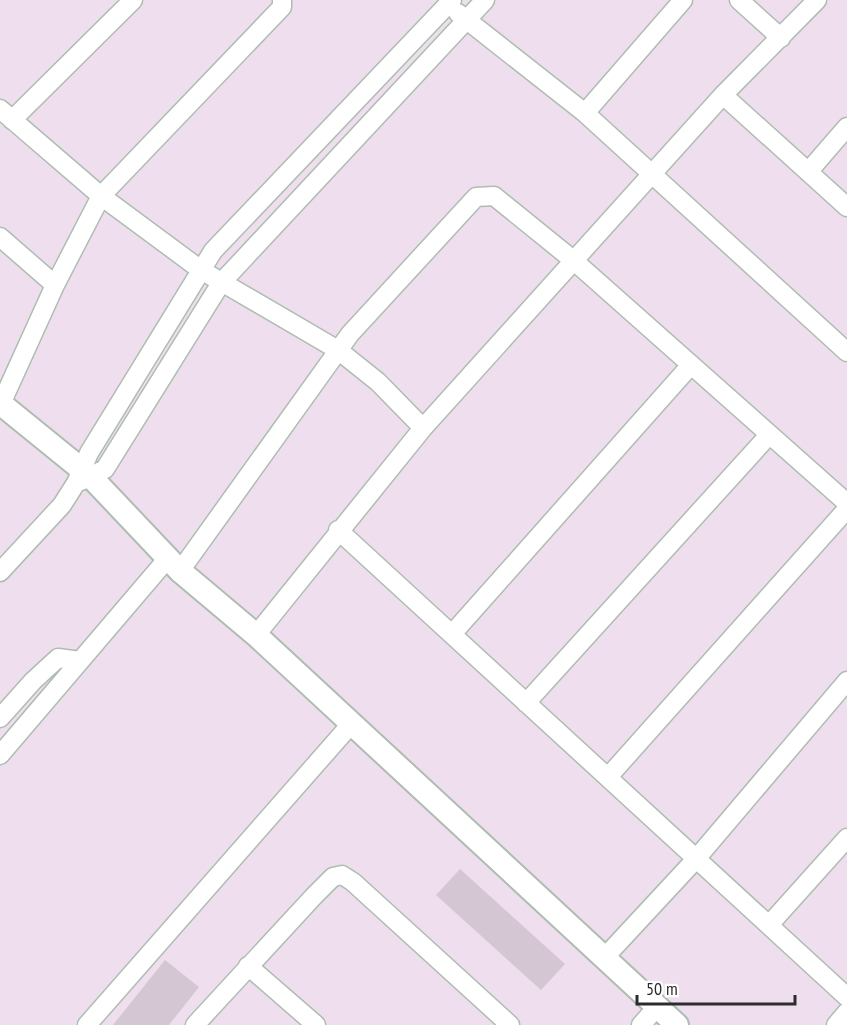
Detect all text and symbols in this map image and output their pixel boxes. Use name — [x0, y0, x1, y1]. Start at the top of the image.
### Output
scale bar — [637, 968, 794, 1006]
text: 50 m — [646, 977, 678, 1000]

